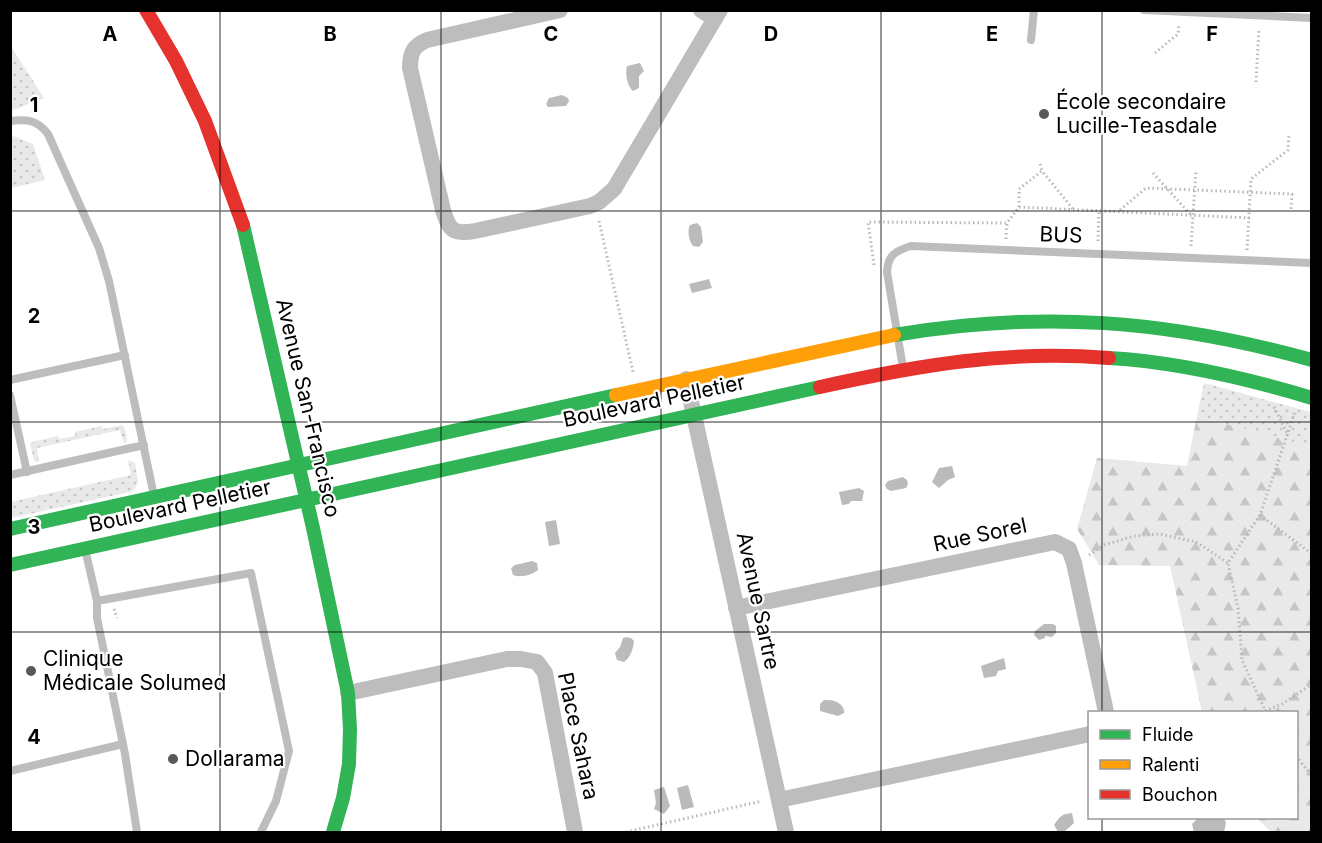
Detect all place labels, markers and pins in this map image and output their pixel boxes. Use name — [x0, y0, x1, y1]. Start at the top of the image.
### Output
place label: École secondaire Lucille-Teasdale — [1056, 88, 1226, 138]
marker: École secondaire Lucille-Teasdale — [1037, 107, 1051, 121]
place label: Clinique Médicale Solumed — [43, 646, 226, 695]
marker: Clinique Médicale Solumed — [24, 664, 38, 678]
place label: Dollarama — [185, 746, 285, 771]
marker: Dollarama — [166, 752, 180, 766]

